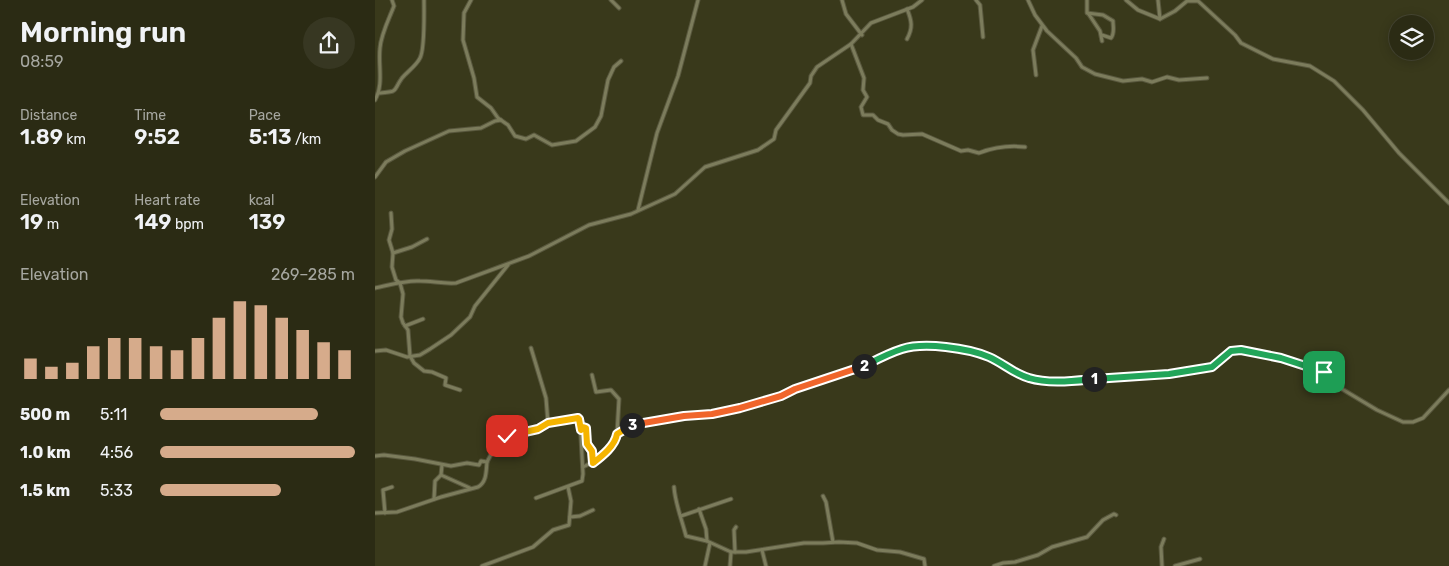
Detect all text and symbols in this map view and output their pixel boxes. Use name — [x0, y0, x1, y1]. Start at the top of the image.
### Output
map controls — [1389, 15, 1434, 60]
button: layers — [1389, 15, 1434, 60]
text: Morning run — [20, 16, 186, 49]
button: share — [303, 17, 355, 69]
text: 08:59 — [20, 52, 63, 71]
text: Distance — [20, 107, 77, 124]
text: Time — [134, 107, 166, 124]
text: Pace — [249, 107, 281, 124]
text: 1.89 — [20, 124, 63, 149]
text: 9:52 — [134, 124, 180, 149]
text: 5:13 — [249, 124, 291, 149]
text: km — [63, 131, 86, 148]
text: /km — [291, 131, 321, 148]
text: Elevation — [20, 192, 80, 209]
text: Heart rate — [134, 192, 200, 209]
text: kcal — [249, 192, 274, 209]
text: 19 — [20, 209, 43, 234]
text: 149 — [134, 209, 172, 234]
text: 139 — [249, 209, 285, 234]
text: m — [43, 216, 59, 233]
text: bpm — [172, 216, 204, 233]
text: Elevation — [20, 265, 89, 284]
text: 269–285 m — [271, 265, 355, 284]
pin — [1303, 351, 1345, 393]
pin: 2 — [851, 354, 877, 378]
text: 2 — [860, 358, 869, 375]
icon: arrive — [1310, 358, 1338, 386]
pin: 1 — [1081, 366, 1107, 392]
text: 1 — [1091, 371, 1098, 388]
text: 500 m — [20, 405, 70, 424]
text: 5:11 — [100, 405, 127, 424]
pin: 3 — [619, 412, 645, 438]
pin — [486, 415, 528, 457]
text: 3 — [628, 417, 637, 434]
icon: check — [493, 422, 521, 450]
text: 1.0 km — [20, 443, 71, 462]
text: 4:56 — [100, 443, 133, 462]
text: 1.5 km — [20, 481, 70, 500]
text: 5:33 — [100, 481, 133, 500]

